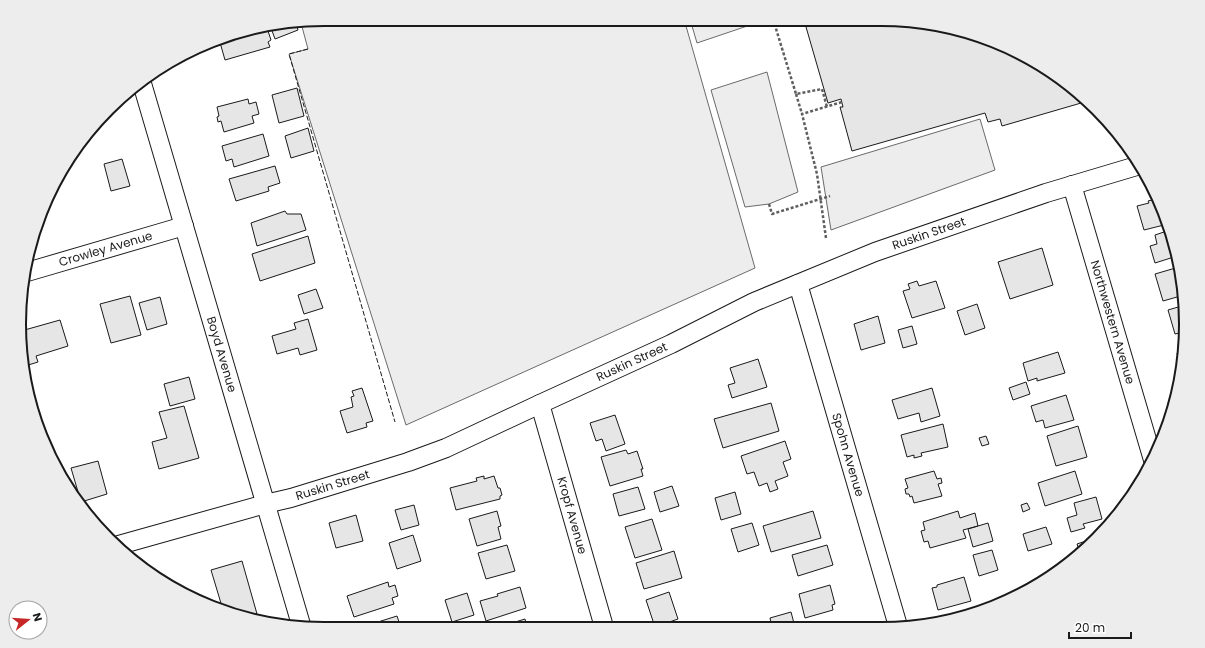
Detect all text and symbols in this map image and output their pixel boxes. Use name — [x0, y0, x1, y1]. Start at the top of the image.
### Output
street label: Ruskin Street — [890, 212, 968, 253]
street label: Crowley Avenue — [57, 227, 154, 270]
street label: Northwestern Avenue — [1087, 258, 1139, 386]
street label: Boyd Avenue — [203, 314, 241, 394]
street label: Ruskin Street — [593, 338, 670, 385]
street label: Spohn Avenue — [828, 411, 869, 499]
street label: Ruskin Street — [294, 465, 372, 504]
street label: Kropf Avenue — [553, 475, 592, 556]
north arrow — [8, 600, 48, 640]
text: N — [29, 611, 46, 623]
scale bar — [1069, 614, 1131, 640]
text: 20 m — [1075, 619, 1105, 636]

